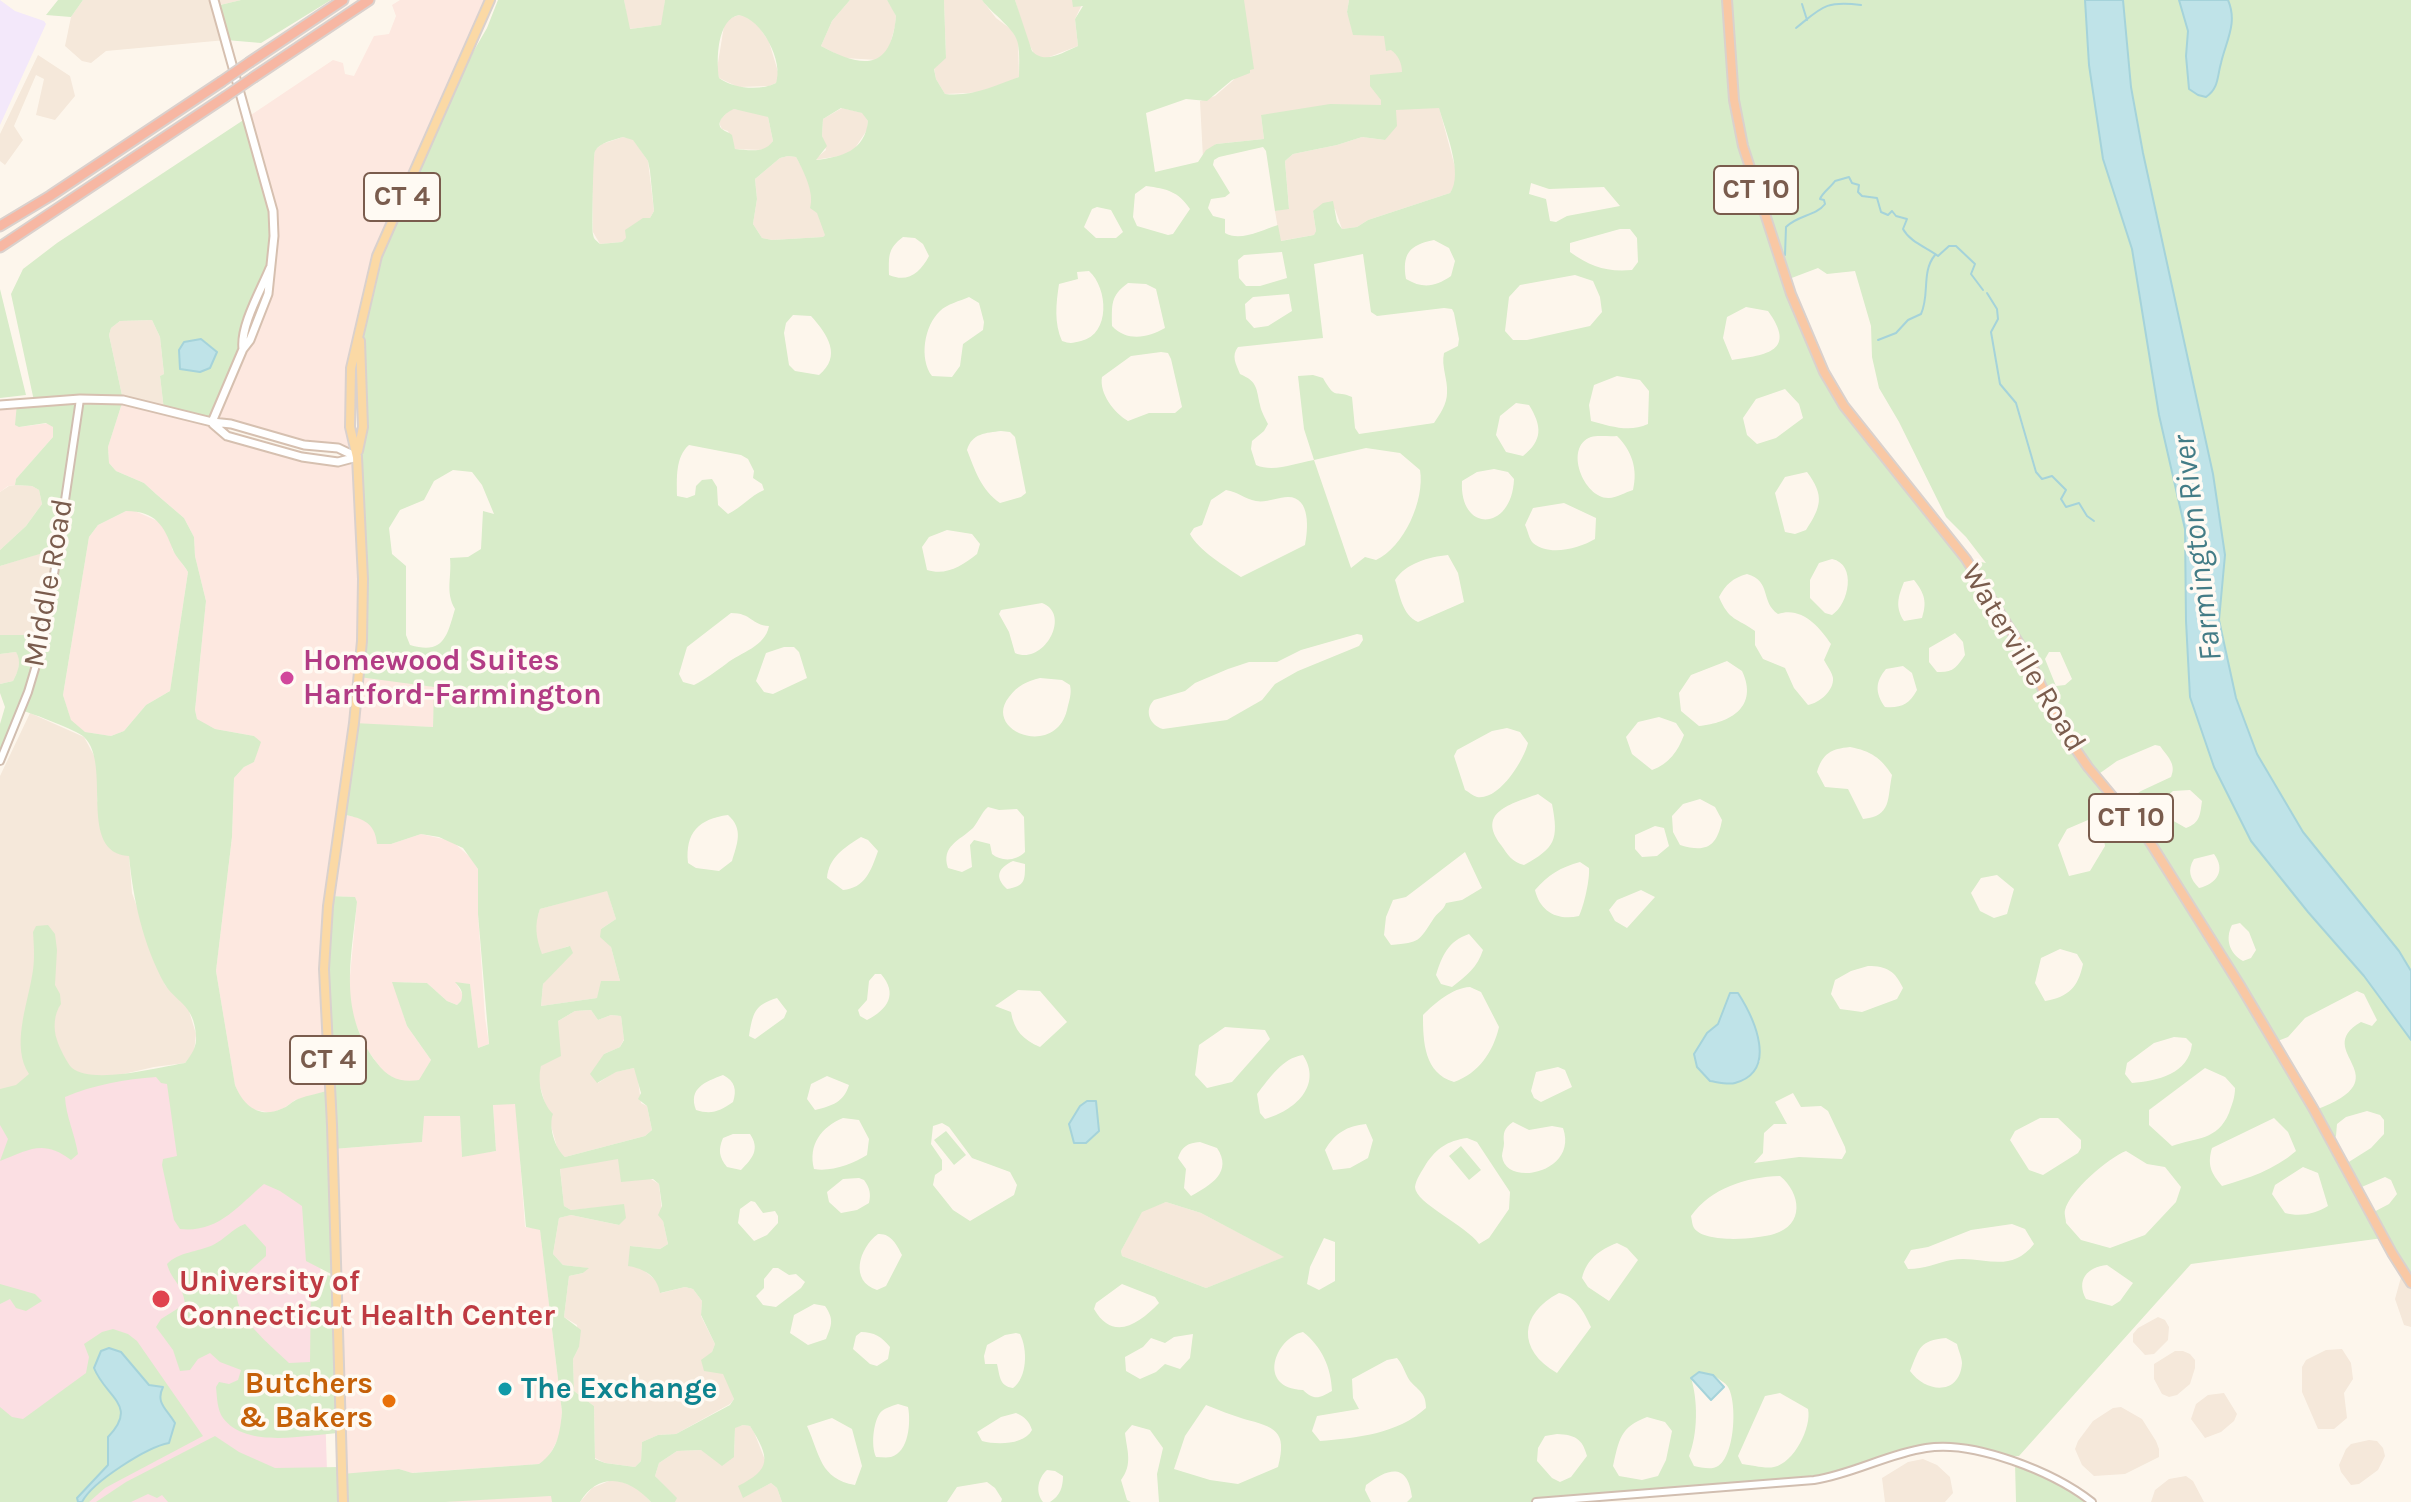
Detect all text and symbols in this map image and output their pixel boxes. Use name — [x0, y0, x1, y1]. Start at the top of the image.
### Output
road number: CT 10 — [1714, 166, 1798, 214]
road number: CT 4 — [364, 173, 440, 221]
water label: Farmington River — [2165, 433, 2231, 663]
street label: Middle Road — [17, 496, 81, 670]
street label: Waterville Road — [1953, 558, 2093, 758]
place label: Homewood Suites Hartford-Farmington — [303, 643, 602, 714]
marker: Homewood Suites Hartford-Farmington — [278, 669, 296, 687]
road number: CT 10 — [2089, 794, 2173, 842]
road number: CT 4 — [290, 1036, 366, 1084]
place label: University of Connecticut Health Center — [179, 1264, 555, 1334]
marker: University of Connecticut Health Center — [150, 1288, 172, 1310]
place label: Butchers & Bakers — [238, 1366, 373, 1436]
place label: The Exchange — [521, 1371, 717, 1407]
marker: The Exchange — [496, 1380, 514, 1398]
marker: Butchers & Bakers — [380, 1392, 398, 1410]

